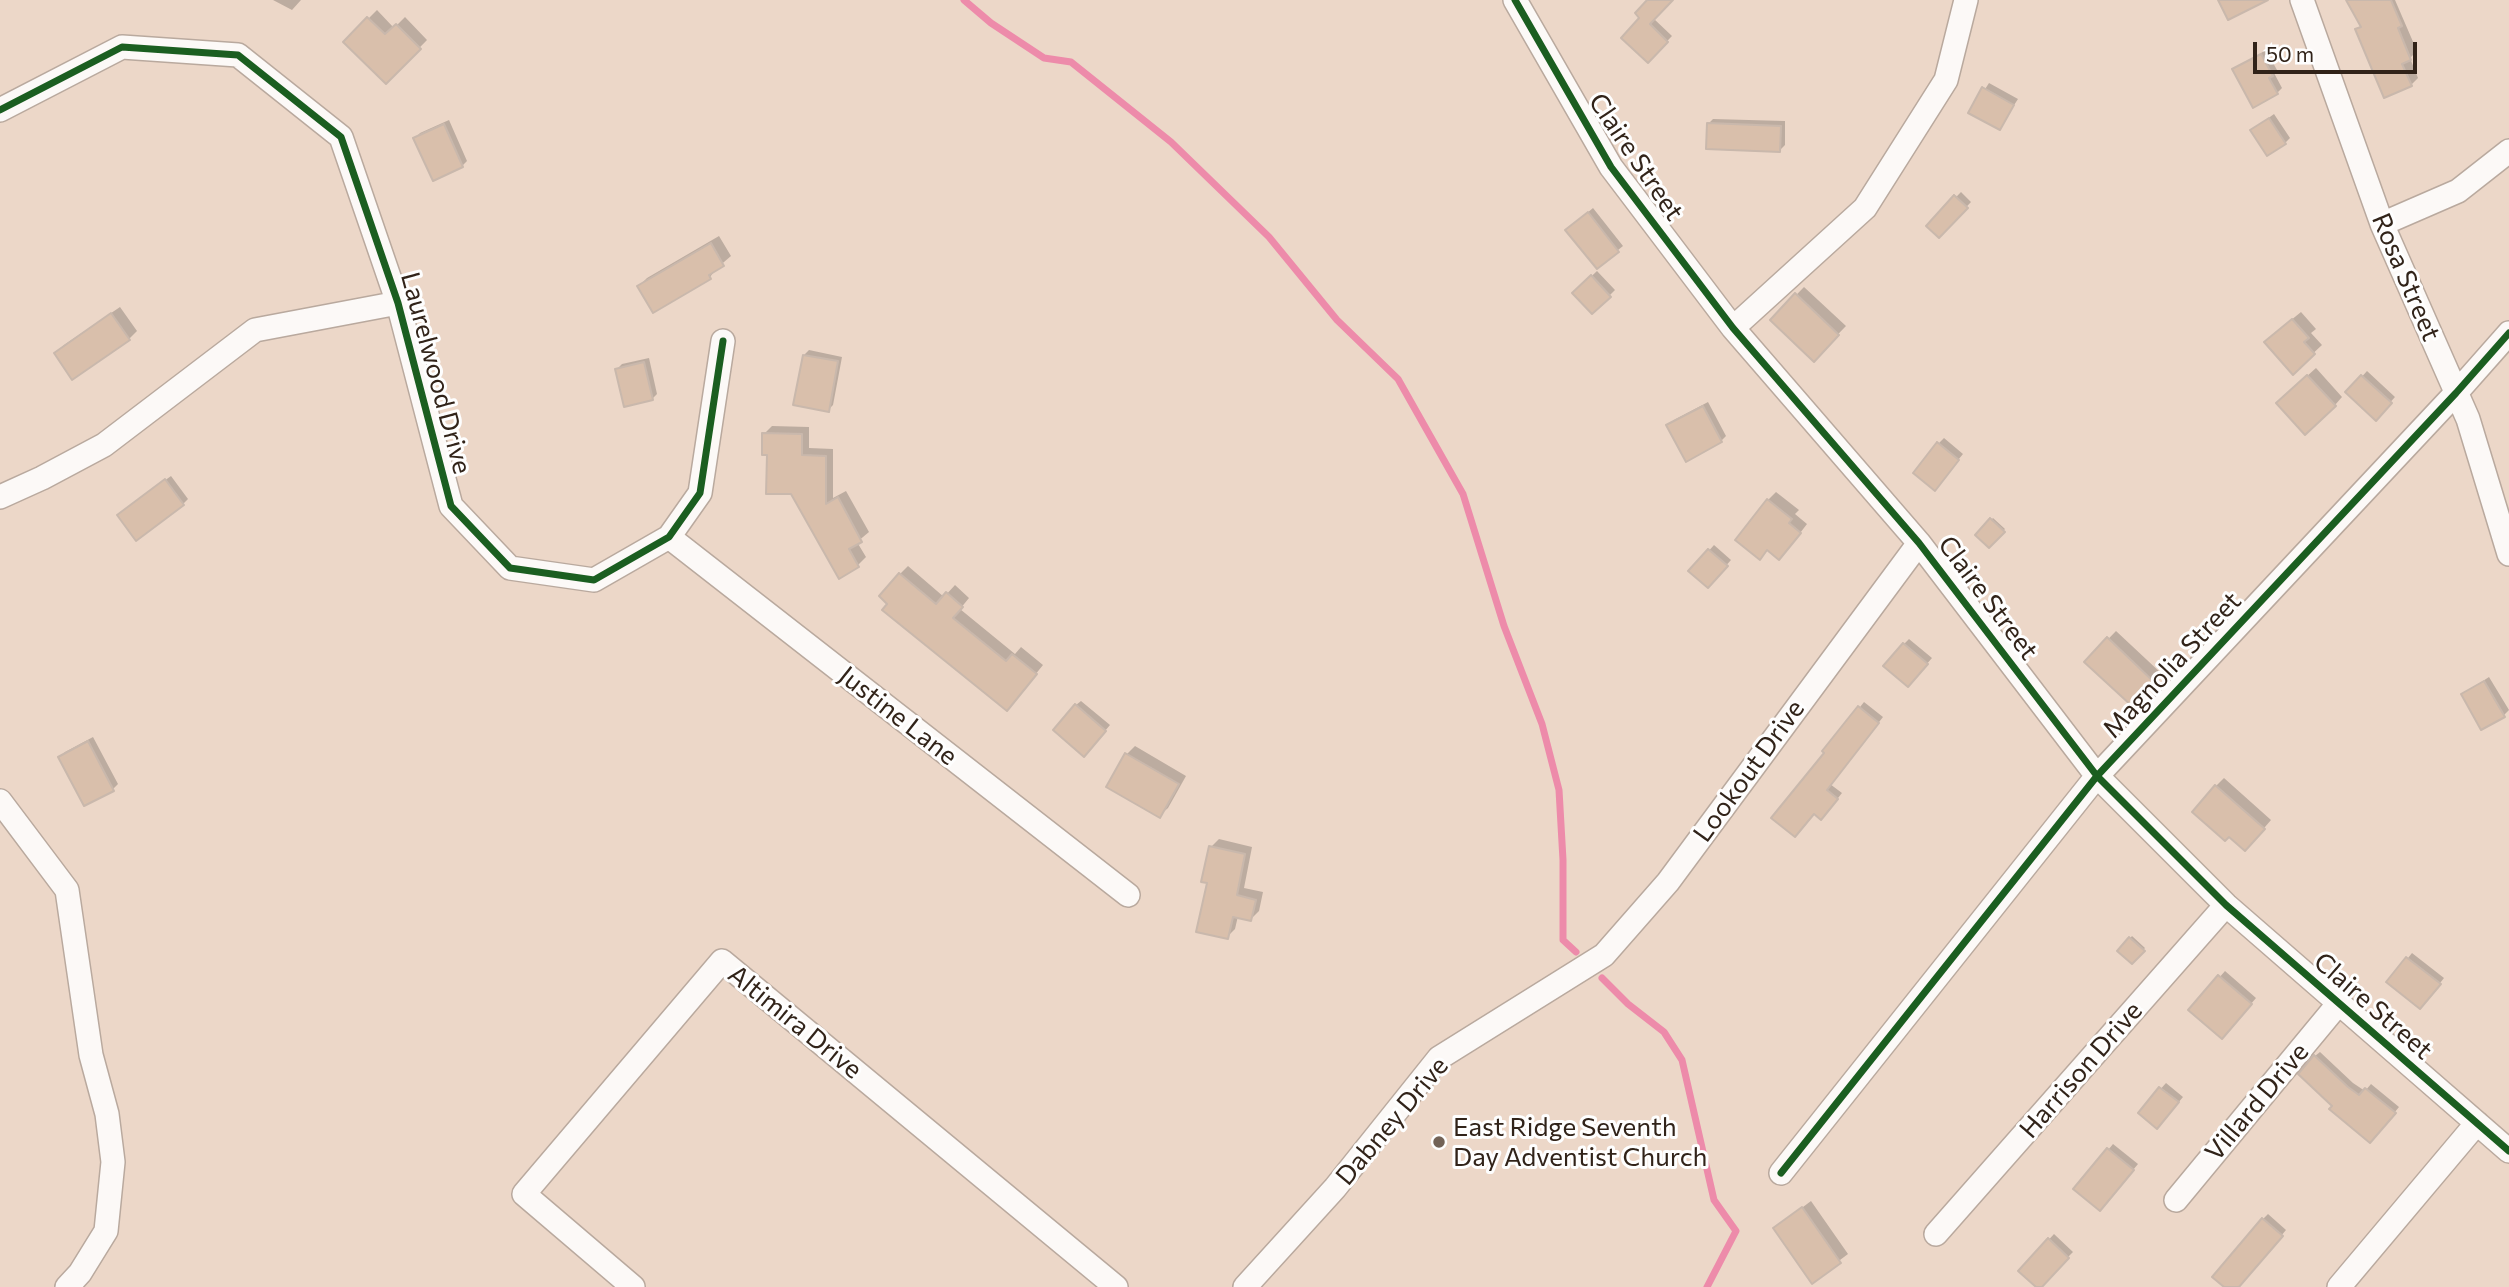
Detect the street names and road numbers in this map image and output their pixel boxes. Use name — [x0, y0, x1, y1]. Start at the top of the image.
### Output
street label: Claire Street — [1582, 87, 1690, 227]
street label: Rosa Street — [2365, 208, 2447, 346]
street label: Laurelwood Drive — [394, 269, 478, 477]
street label: Claire Street — [1931, 530, 2045, 666]
street label: Magnolia Street — [2096, 586, 2248, 744]
street label: Justine Lane — [832, 660, 964, 772]
street label: Lookout Drive — [1687, 694, 1811, 848]
street label: Claire Street — [2307, 946, 2439, 1066]
street label: Altimira Drive — [722, 959, 868, 1085]
street label: Harrison Drive — [2013, 995, 2149, 1145]
street label: Villard Drive — [2199, 1037, 2315, 1167]
street label: Dabney Drive — [1329, 1051, 1455, 1191]

